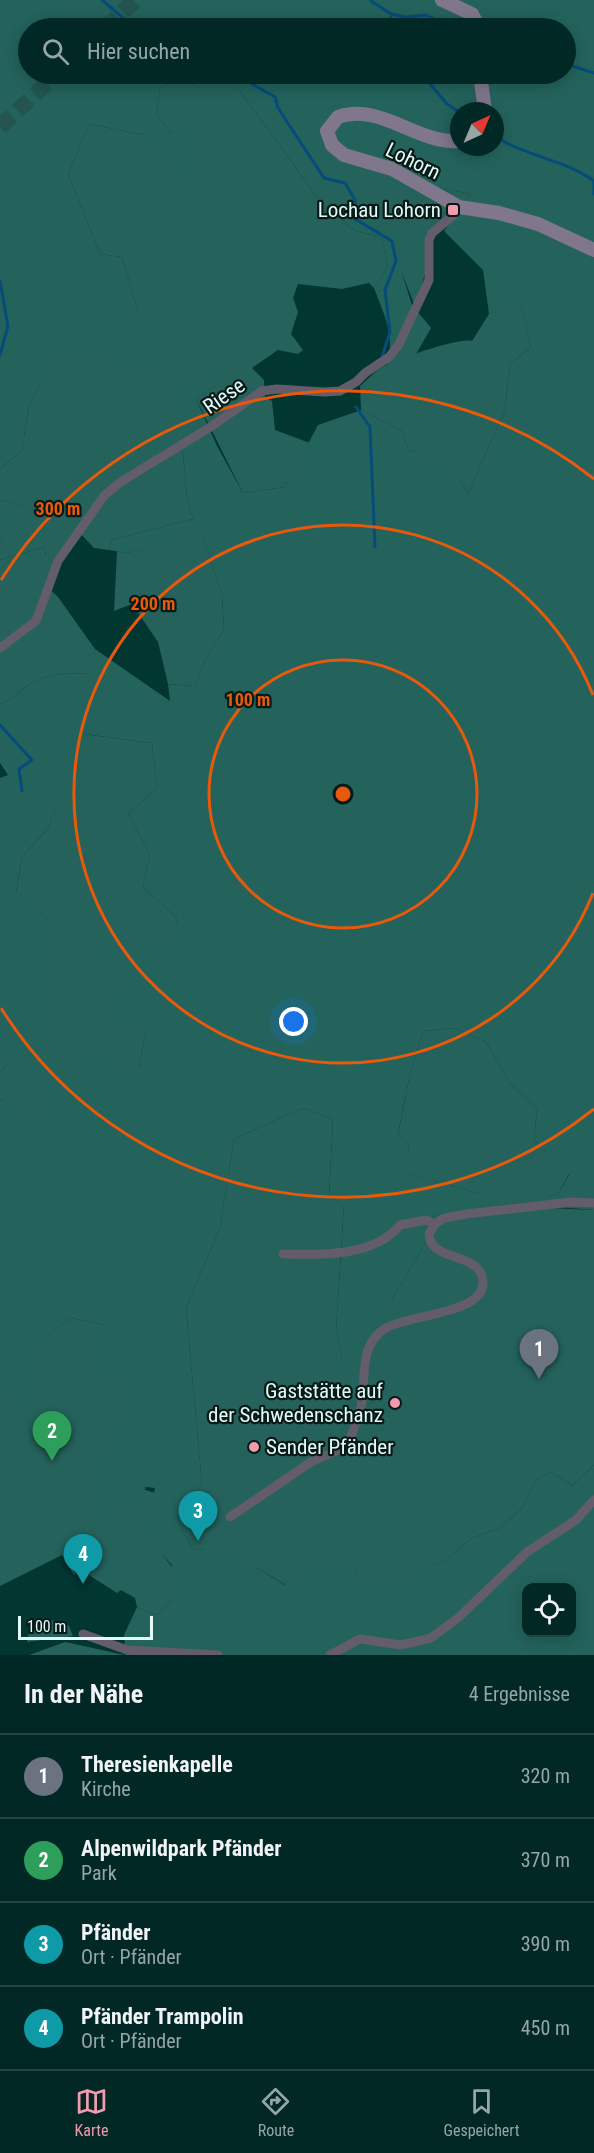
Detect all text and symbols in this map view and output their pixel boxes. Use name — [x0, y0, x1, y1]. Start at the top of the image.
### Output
search box — [18, 18, 576, 84]
icon: search — [39, 35, 72, 68]
text: Hier suchen — [87, 39, 190, 64]
north arrow — [450, 102, 504, 156]
street label: Lohorn — [382, 138, 444, 184]
place label: Lochau Lohorn — [318, 198, 441, 222]
marker: Lochau Lohorn — [446, 203, 460, 217]
street label: Riese — [199, 373, 250, 419]
text: 300 m — [36, 498, 80, 519]
text: 200 m — [131, 593, 175, 614]
text: 100 m — [226, 689, 270, 710]
centre of rings — [333, 784, 353, 804]
your location — [279, 1007, 308, 1036]
pin: 1 — [520, 1330, 558, 1379]
place label: Gaststätte auf der Schwedenschanz — [208, 1379, 383, 1427]
marker: Gaststätte auf der Schwedenschanz — [388, 1396, 402, 1410]
pin: 2 — [32, 1412, 72, 1461]
place label: Sender Pfänder — [266, 1435, 394, 1459]
marker: Sender Pfänder — [247, 1440, 261, 1454]
pin: 3 — [178, 1492, 218, 1541]
pin: 4 — [64, 1534, 103, 1584]
map controls — [522, 1583, 576, 1637]
button: locate — [522, 1583, 576, 1637]
scale bar — [18, 1613, 153, 1640]
text: 100 m — [27, 1617, 66, 1636]
text: In der Nähe — [24, 1679, 143, 1709]
text: 4 Ergebnisse — [469, 1682, 570, 1706]
text: Theresienkapelle — [81, 1752, 233, 1777]
text: 1 — [38, 1764, 49, 1788]
text: 320 m — [521, 1764, 570, 1788]
text: Kirche — [81, 1777, 131, 1801]
text: Alpenwildpark Pfänder — [81, 1836, 282, 1861]
text: 2 — [38, 1848, 49, 1872]
text: 370 m — [521, 1848, 570, 1872]
text: Park — [81, 1861, 117, 1885]
text: Pfänder — [81, 1920, 151, 1945]
text: 3 — [38, 1932, 49, 1956]
text: 390 m — [521, 1932, 570, 1956]
text: Ort · Pfänder — [81, 1945, 182, 1969]
text: Pfänder Trampolin — [81, 2004, 244, 2029]
text: 4 — [38, 2016, 49, 2040]
text: 450 m — [521, 2016, 570, 2040]
text: Ort · Pfänder — [81, 2029, 182, 2053]
tab: Karte — [75, 2085, 109, 2140]
tab: Route — [258, 2085, 294, 2140]
tab: Gespeichert — [443, 2085, 519, 2140]

